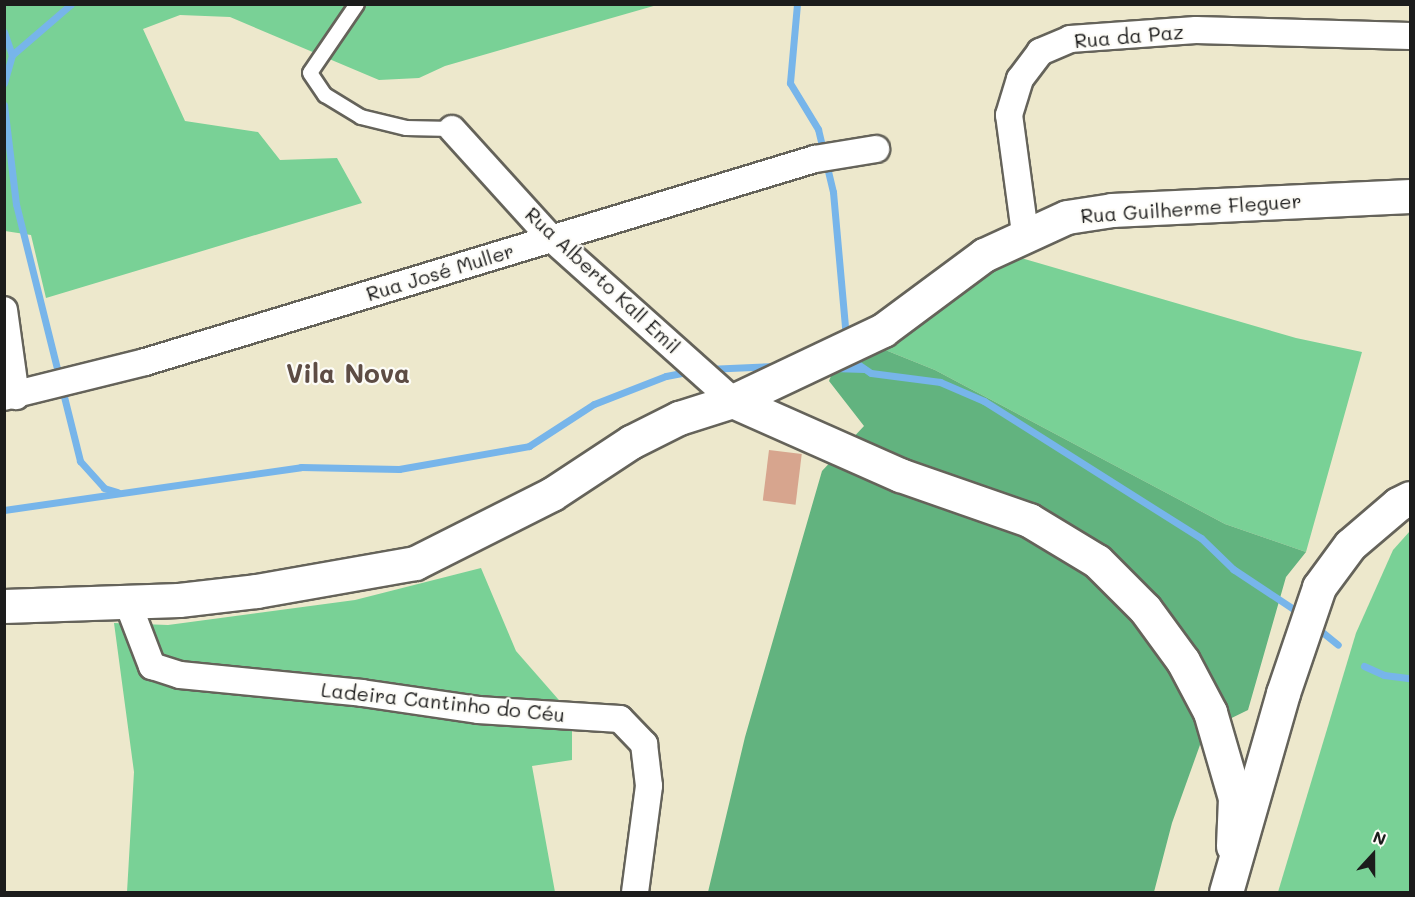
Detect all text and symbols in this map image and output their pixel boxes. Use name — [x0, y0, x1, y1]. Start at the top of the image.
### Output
street label: Rua da Paz — [1073, 19, 1185, 53]
street label: Rua Guilherme Fleguer — [1080, 188, 1302, 228]
street label: Rua Alberto Kall Emil — [520, 202, 686, 358]
street label: Rua José Muller — [363, 238, 517, 306]
district label: Vila Nova — [286, 358, 410, 390]
street label: Ladeira Cantinho do Céu — [320, 677, 566, 727]
north arrow — [1343, 825, 1403, 885]
text: N — [1370, 826, 1389, 850]

